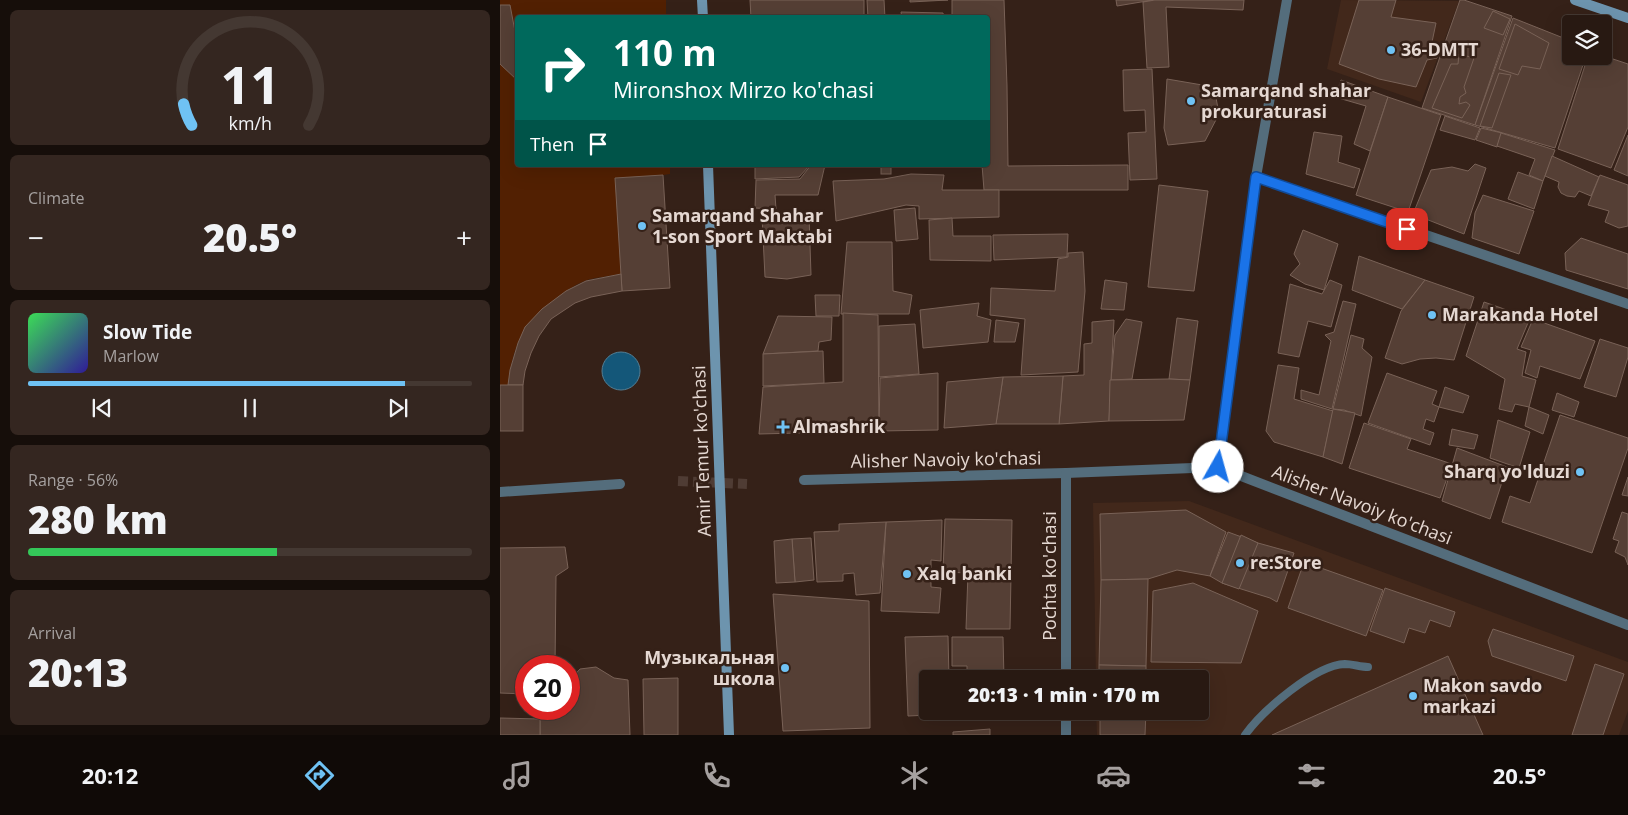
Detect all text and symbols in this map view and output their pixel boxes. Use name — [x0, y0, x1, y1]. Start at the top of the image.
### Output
map controls — [1562, 15, 1612, 65]
button: layers — [1562, 15, 1612, 65]
text: 110 m — [613, 29, 717, 76]
icon: right — [530, 35, 595, 100]
place label: 36-DMTT — [1401, 37, 1479, 61]
marker: 36-DMTT — [1385, 44, 1397, 56]
text: 11 — [220, 48, 280, 119]
text: Mironshox Mirzo ko'chasi — [613, 74, 874, 104]
place label: Samarqand shahar prokuraturasi — [1201, 78, 1371, 123]
marker: Samarqand shahar prokuraturasi — [1185, 95, 1197, 107]
text: km/h — [228, 111, 272, 135]
icon: arrive — [584, 130, 612, 158]
text: Then — [530, 131, 574, 157]
text: Climate — [28, 187, 85, 209]
place label: Samarqand Shahar 1-son Sport Maktabi — [652, 203, 832, 248]
pin — [1386, 208, 1428, 250]
text: 20.5° — [203, 211, 297, 263]
icon: arrive — [1393, 215, 1421, 243]
text: − — [28, 218, 44, 256]
text: + — [456, 218, 472, 256]
marker: Samarqand Shahar 1-son Sport Maktabi — [636, 220, 648, 232]
place label: Marakanda Hotel — [1442, 302, 1599, 326]
marker: Marakanda Hotel — [1426, 309, 1438, 321]
text: Slow Tide — [103, 319, 192, 345]
text: Marlow — [103, 345, 159, 367]
street label: Amir Temur ko'chasi — [686, 365, 716, 537]
icon: previous — [88, 394, 116, 422]
icon: pause — [236, 394, 264, 422]
icon: next — [384, 394, 412, 422]
place label: Almashrik — [793, 414, 886, 438]
marker: Almashrik — [777, 421, 789, 433]
position arrow — [1191, 440, 1243, 492]
street label: Alisher Navoiy ko'chasi — [850, 445, 1042, 473]
street label: Alisher Navoiy ko'chasi — [1269, 459, 1456, 549]
place label: Sharq yo'lduzi — [1444, 459, 1570, 483]
marker: Sharq yo'lduzi — [1574, 466, 1586, 478]
text: Range · 56% — [28, 469, 118, 491]
text: 280 km — [28, 493, 168, 545]
street label: Pochta ko'chasi — [1037, 511, 1061, 641]
place label: re:Store — [1250, 550, 1322, 574]
marker: re:Store — [1234, 557, 1246, 569]
place label: Xalq banki — [917, 561, 1012, 585]
marker: Xalq banki — [901, 568, 913, 580]
text: Arrival — [28, 622, 76, 644]
place label: Музыкальная школа — [644, 645, 775, 690]
text: 20:13 — [28, 646, 128, 698]
speed limit sign: 20 — [515, 655, 580, 720]
marker: Музыкальная школа — [779, 662, 791, 674]
place label: Makon savdo markazi — [1423, 673, 1542, 718]
text: 20:13 · 1 min · 170 m — [968, 682, 1160, 708]
marker: Makon savdo markazi — [1407, 690, 1419, 702]
icon: directions — [302, 758, 337, 793]
icon: music — [500, 758, 535, 793]
icon: phone — [699, 758, 734, 793]
icon: climate — [897, 758, 932, 793]
icon: car — [1096, 758, 1131, 793]
icon: filters — [1294, 758, 1329, 793]
text: 20:12 — [82, 760, 138, 790]
text: 20.5° — [1493, 760, 1546, 790]

